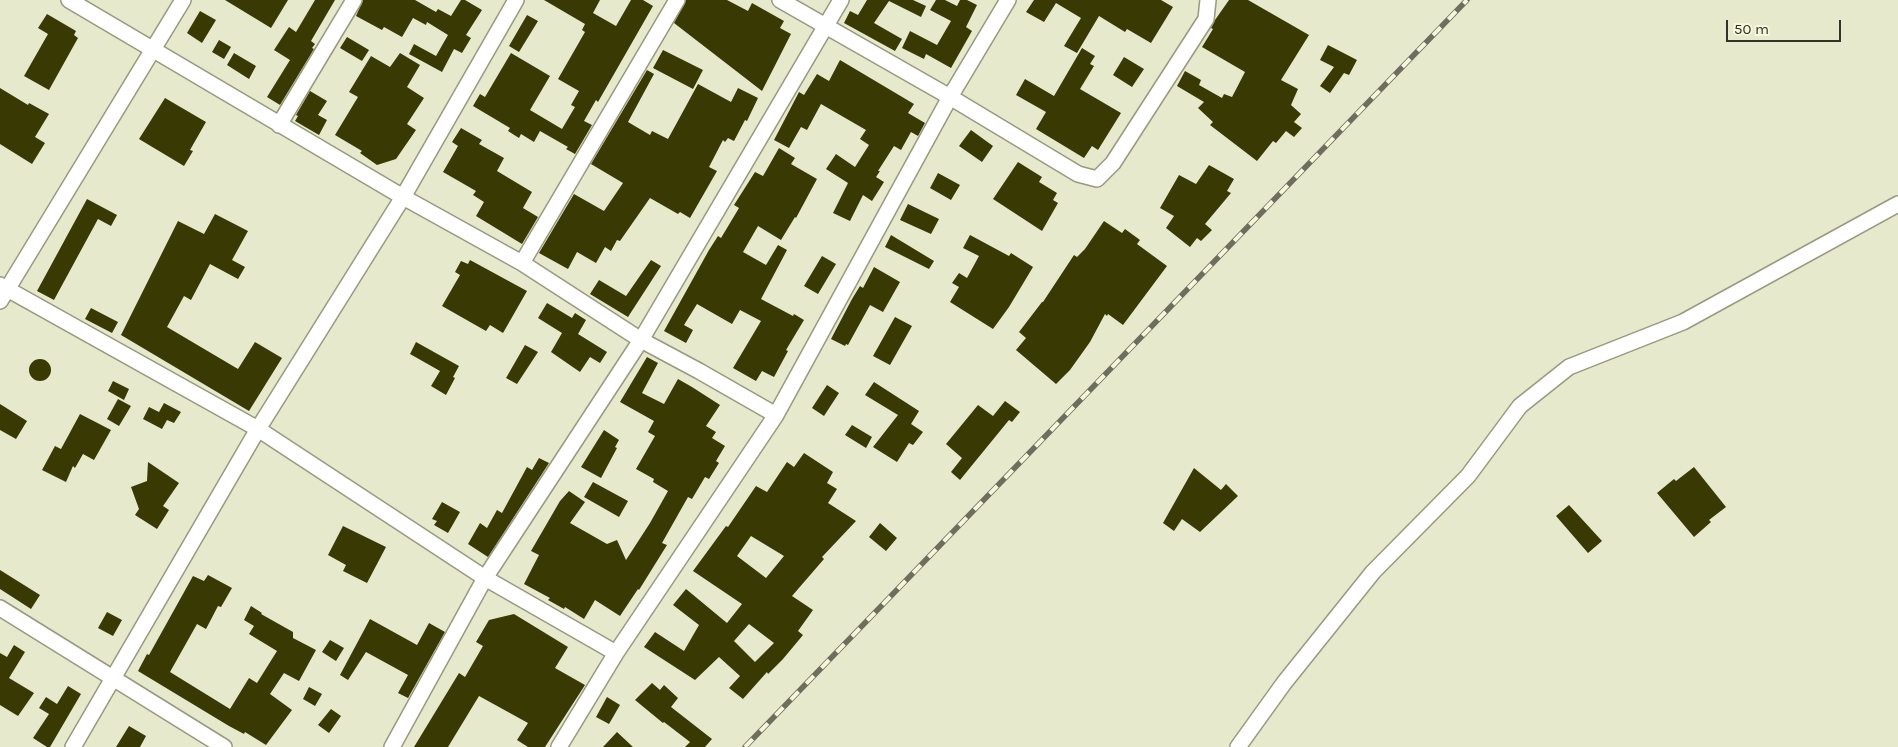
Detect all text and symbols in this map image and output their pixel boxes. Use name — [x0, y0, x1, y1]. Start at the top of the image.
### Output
scale bar — [1728, 10, 1843, 42]
text: 50 m — [1734, 20, 1769, 38]

